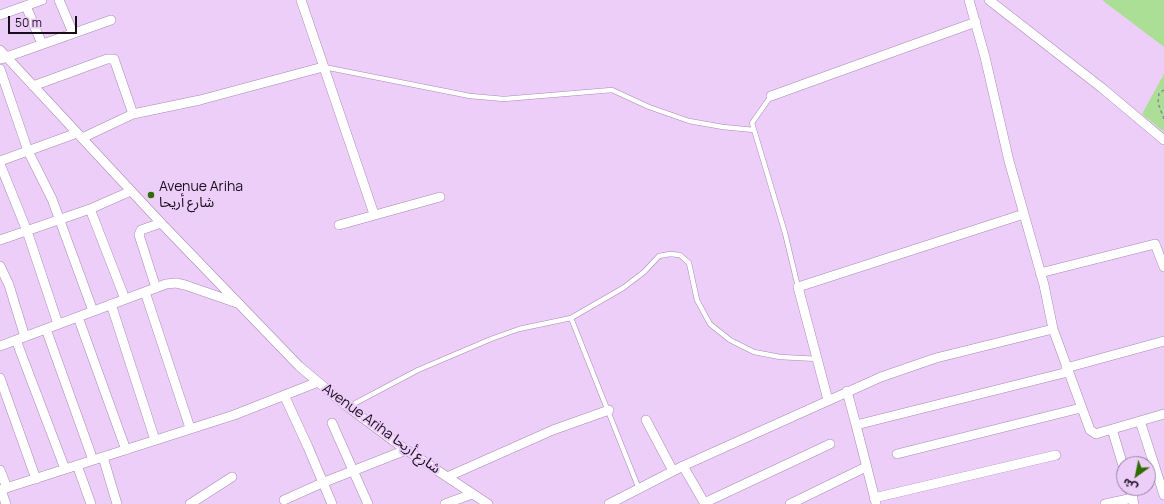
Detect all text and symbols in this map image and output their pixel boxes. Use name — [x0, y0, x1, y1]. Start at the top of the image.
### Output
scale bar — [10, 8, 79, 34]
text: 50 m — [15, 14, 42, 31]
place label: Avenue Ariha شارع أريحا — [159, 179, 243, 212]
marker: Avenue Ariha شارع أريحا — [146, 190, 156, 200]
street label: Avenue Ariha شارع أريحا — [319, 380, 443, 478]
north arrow — [1116, 456, 1156, 496]
text: ش — [1119, 475, 1140, 496]

